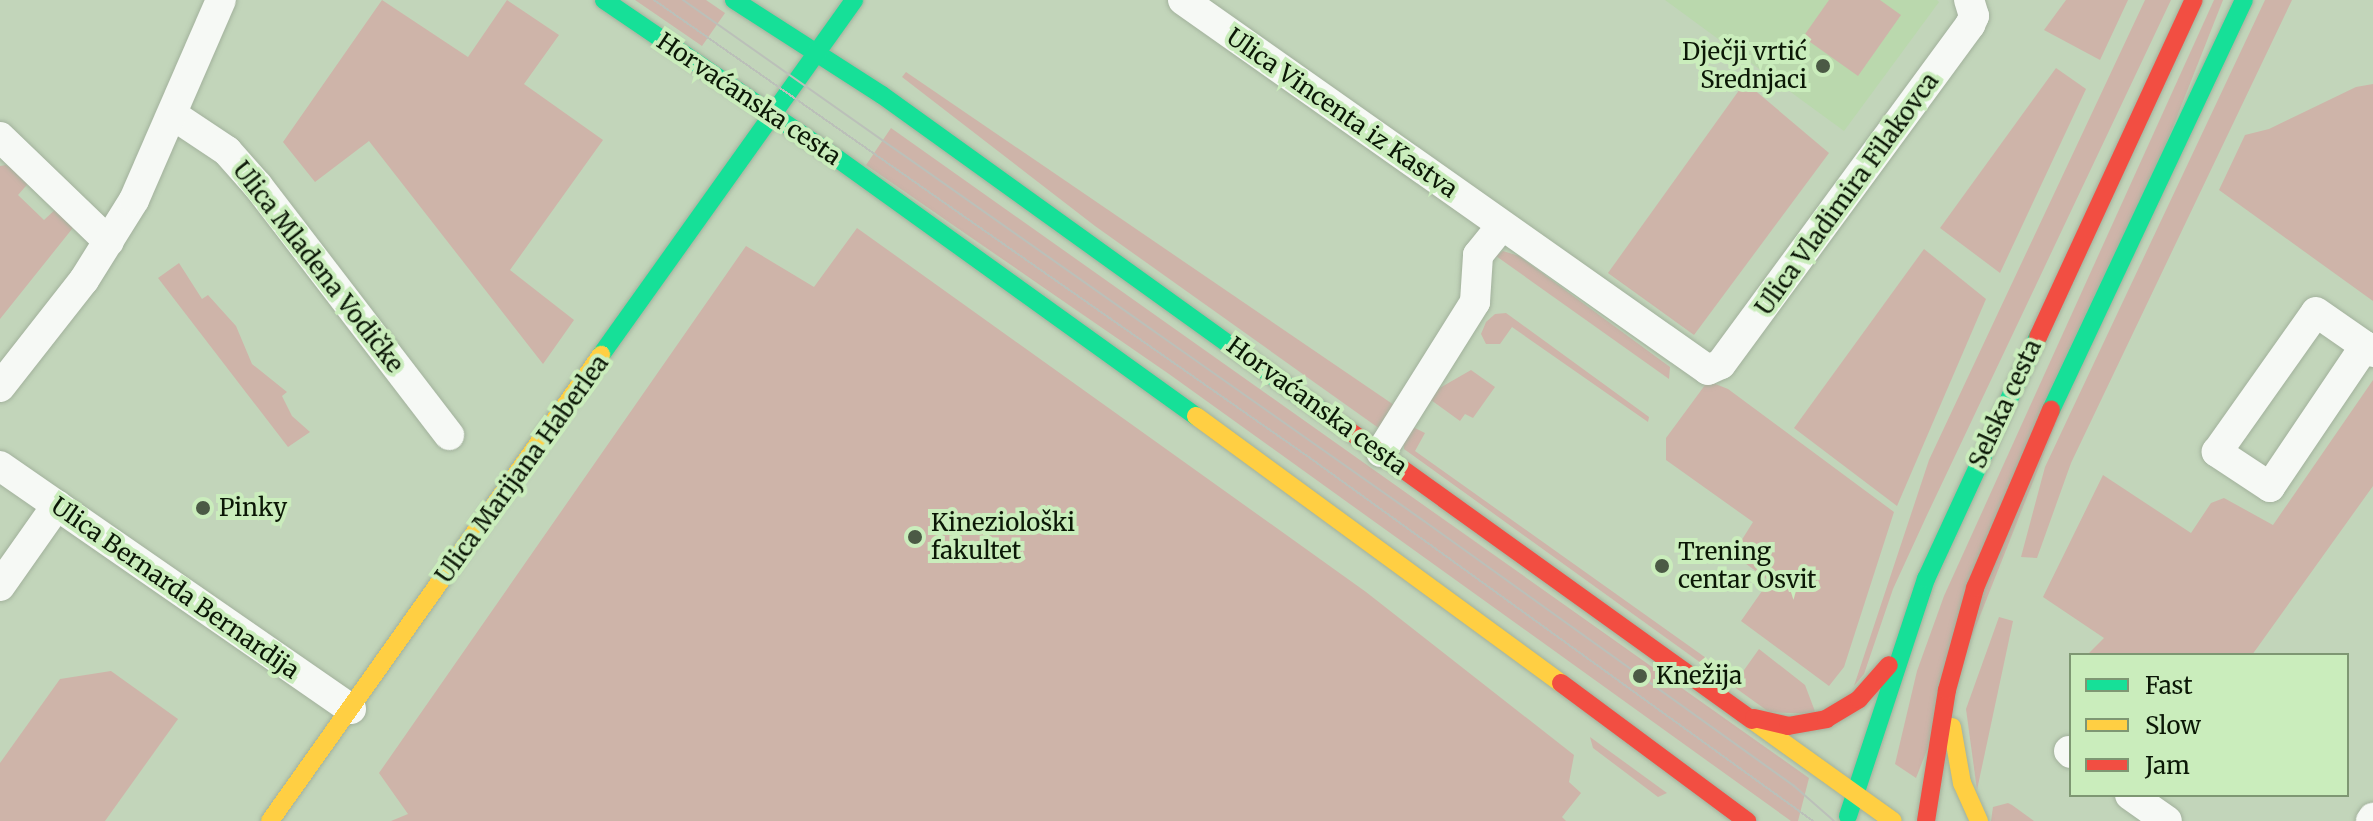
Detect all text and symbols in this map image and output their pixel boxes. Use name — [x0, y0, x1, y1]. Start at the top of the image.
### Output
street label: Ulica Vincenta iz Kastva — [1221, 22, 1463, 204]
street label: Horvaćanska cesta — [652, 27, 846, 171]
place label: Dječji vrtić Srednjaci — [1682, 38, 1807, 94]
marker: Dječji vrtić Srednjaci — [1814, 57, 1832, 75]
street label: Ulica Vladimira Filakovca — [1749, 67, 1945, 321]
street label: Ulica Mladena Vodičke — [227, 156, 409, 378]
street label: Horvaćanska cesta — [1221, 331, 1413, 481]
street label: Selska cesta — [1963, 335, 2047, 473]
street label: Ulica Marijana Haberlea — [430, 349, 614, 589]
street label: Ulica Bernarda Bernardija — [45, 491, 305, 685]
place label: Pinky — [219, 494, 287, 522]
marker: Pinky — [194, 499, 212, 517]
place label: Kineziološki fakultet — [931, 509, 1075, 565]
marker: Kineziološki fakultet — [906, 528, 924, 546]
place label: Trening centar Osvit — [1678, 538, 1816, 594]
marker: Trening centar Osvit — [1653, 557, 1671, 575]
legend — [2069, 653, 2349, 797]
place label: Knežija — [1656, 662, 1742, 690]
marker: Knežija — [1631, 667, 1649, 685]
text: Fast — [2145, 670, 2193, 701]
text: Slow — [2145, 710, 2201, 741]
text: Jam — [2145, 750, 2190, 781]

